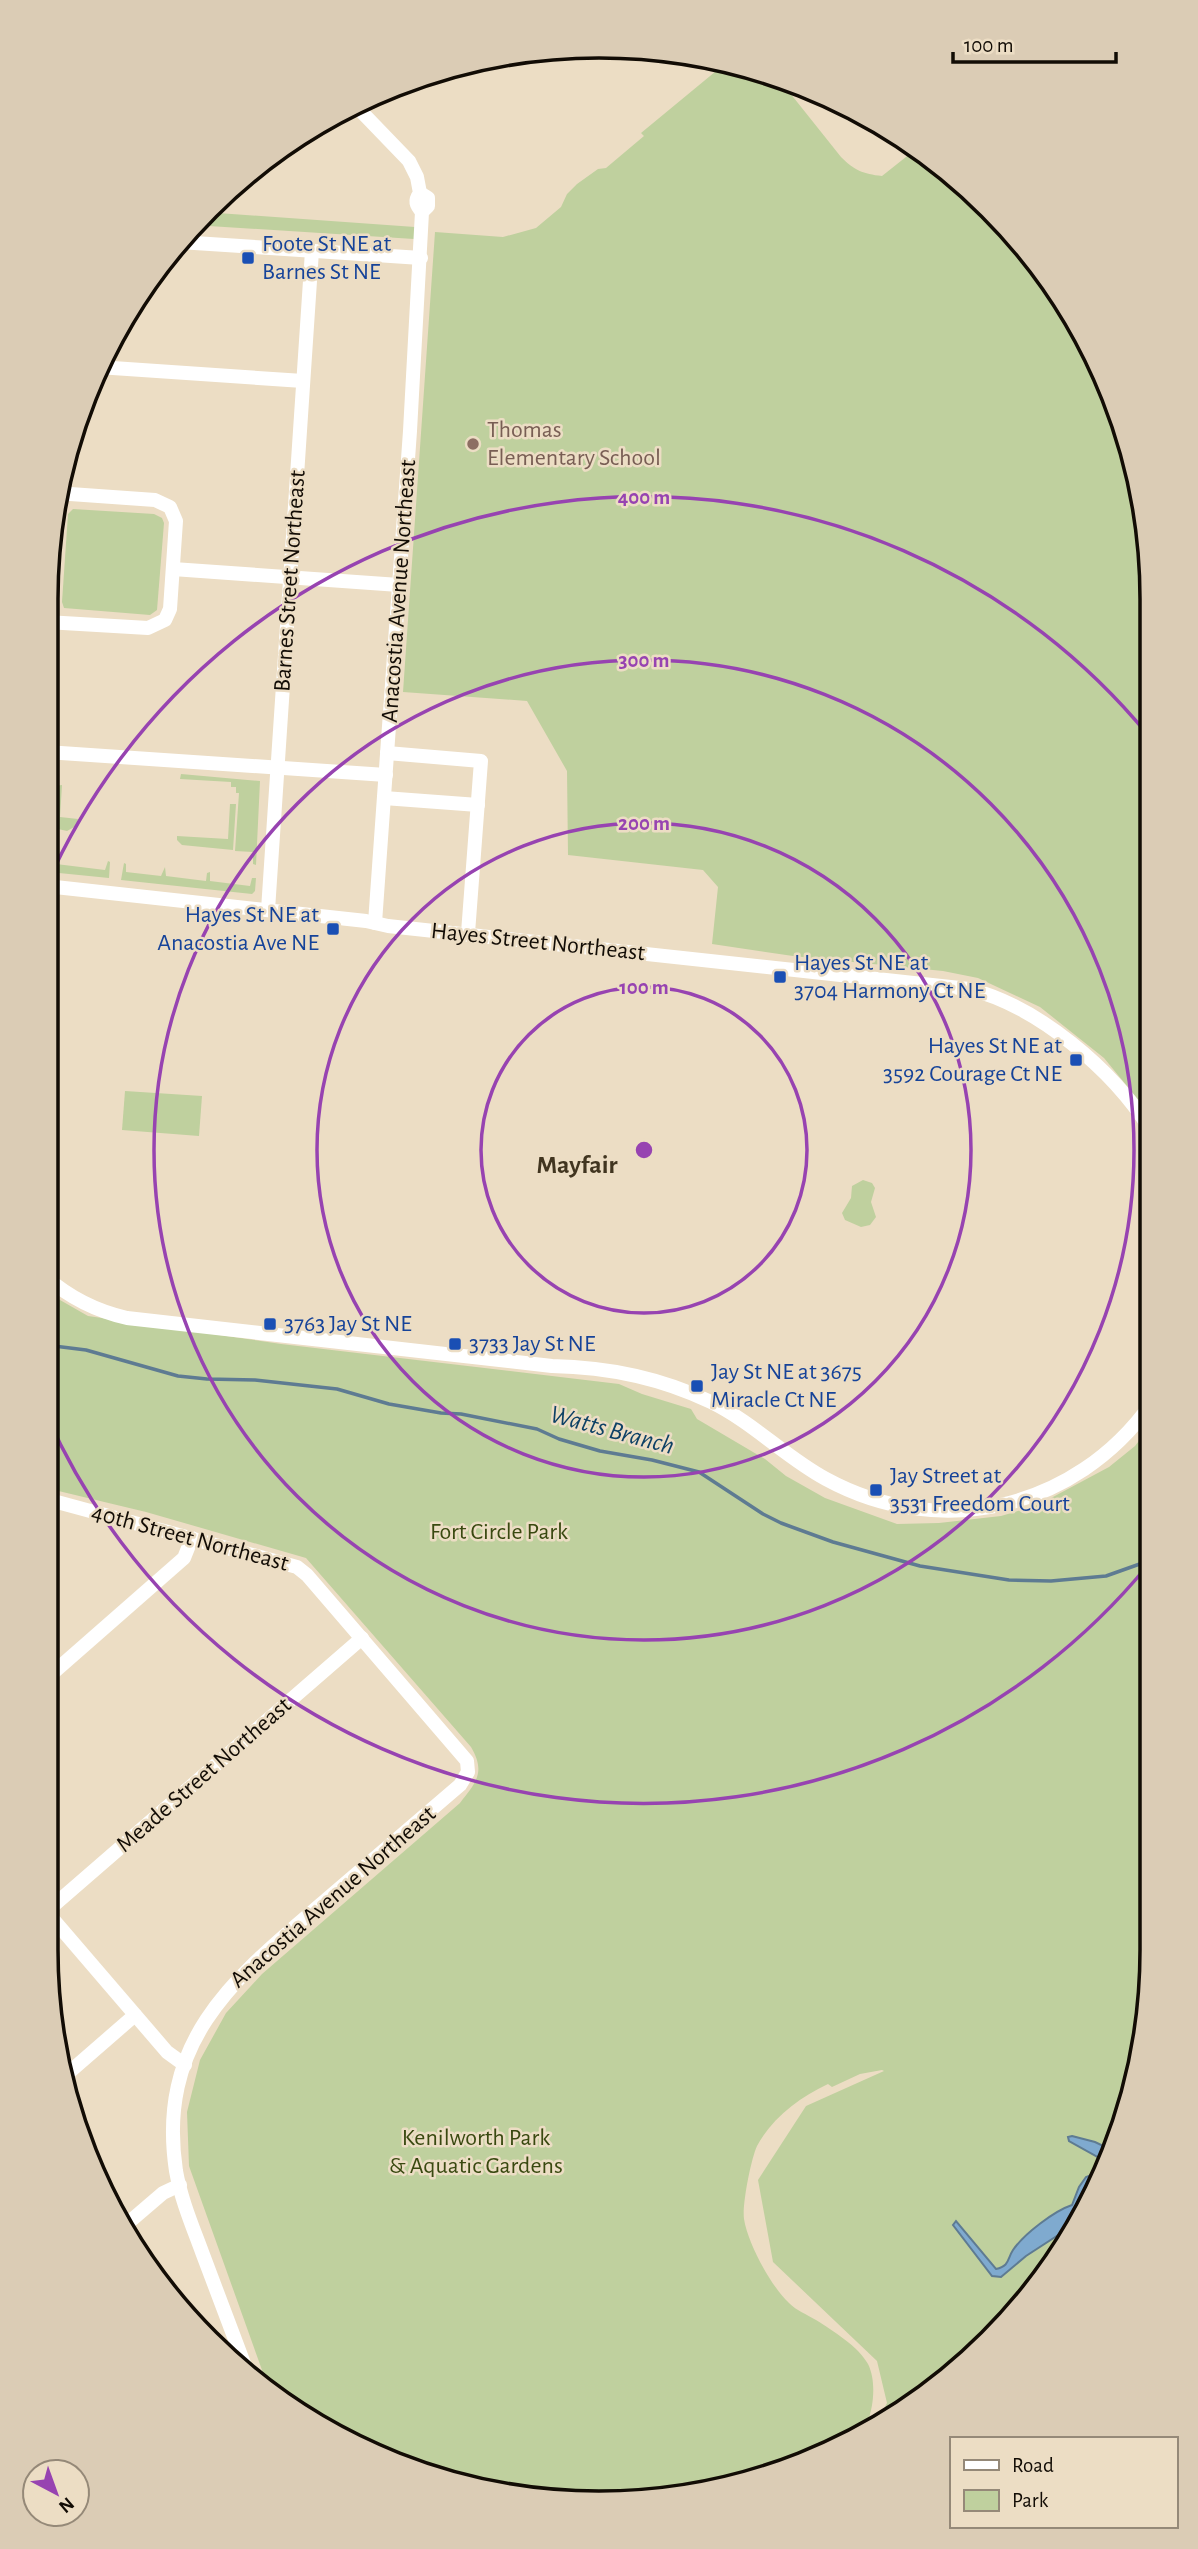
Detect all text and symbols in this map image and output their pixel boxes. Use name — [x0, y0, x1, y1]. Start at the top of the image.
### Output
scale bar — [953, 21, 1116, 65]
text: 100 m — [964, 35, 1014, 56]
place label: Foote St NE at Barnes St NE — [262, 232, 391, 284]
marker: Foote St NE at Barnes St NE — [240, 250, 256, 266]
place label: Thomas Elementary School — [487, 418, 661, 470]
marker: Thomas Elementary School — [465, 436, 481, 452]
street label: Anacostia Avenue Northeast — [378, 458, 420, 723]
street label: Barnes Street Northeast — [270, 469, 310, 693]
text: 400 m — [618, 487, 670, 508]
text: 300 m — [618, 650, 670, 671]
text: 200 m — [618, 813, 670, 834]
place label: Hayes St NE at Anacostia Ave NE — [157, 903, 319, 955]
street label: Hayes Street Northeast — [430, 919, 647, 965]
marker: Hayes St NE at Anacostia Ave NE — [325, 921, 341, 937]
place label: Hayes St NE at 3704 Harmony Ct NE — [794, 951, 986, 1003]
marker: Hayes St NE at 3704 Harmony Ct NE — [772, 969, 788, 985]
text: 100 m — [619, 977, 669, 998]
place label: Hayes St NE at 3592 Courage Ct NE — [883, 1034, 1062, 1086]
marker: Hayes St NE at 3592 Courage Ct NE — [1068, 1052, 1084, 1068]
centre of rings — [632, 1138, 656, 1162]
district label: Mayfair — [536, 1152, 618, 1178]
place label: 3763 Jay St NE — [284, 1312, 412, 1336]
marker: 3763 Jay St NE — [262, 1316, 278, 1332]
place label: 3733 Jay St NE — [469, 1332, 596, 1356]
marker: 3733 Jay St NE — [447, 1336, 463, 1352]
place label: Jay St NE at 3675 Miracle Ct NE — [711, 1360, 862, 1412]
marker: Jay St NE at 3675 Miracle Ct NE — [689, 1378, 705, 1394]
water label: Watts Branch — [547, 1401, 677, 1459]
place label: Jay Street at 3531 Freedom Court — [890, 1464, 1070, 1516]
marker: Jay Street at 3531 Freedom Court — [868, 1482, 884, 1498]
street label: 40th Street Northeast — [89, 1500, 291, 1576]
park label: Fort Circle Park — [430, 1520, 568, 1544]
street label: Meade Street Northeast — [112, 1693, 296, 1857]
street label: Anacostia Avenue Northeast — [226, 1801, 441, 1992]
park label: Kenilworth Park & Aquatic Gardens — [389, 2126, 563, 2178]
legend — [950, 2437, 1177, 2528]
text: Road — [1012, 2455, 1054, 2476]
north arrow — [21, 2458, 91, 2528]
text: Park — [1012, 2490, 1049, 2511]
text: N — [55, 2493, 77, 2516]

